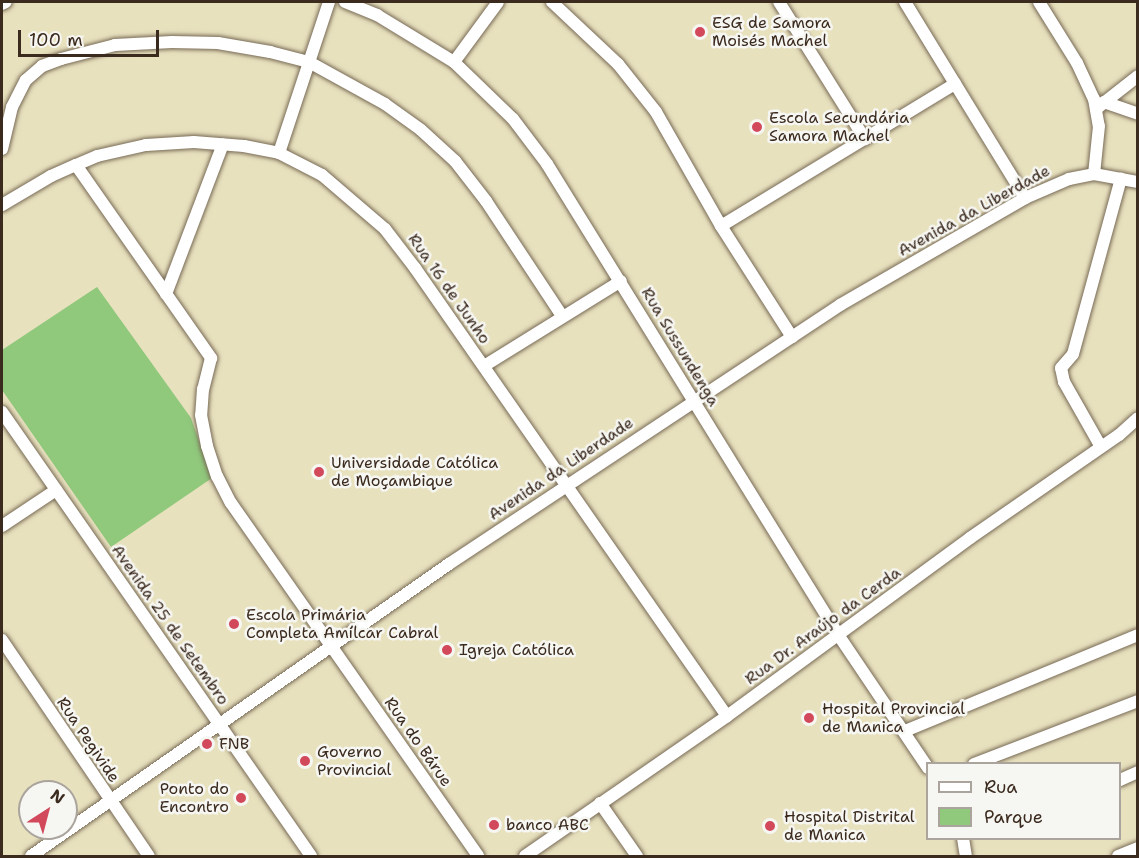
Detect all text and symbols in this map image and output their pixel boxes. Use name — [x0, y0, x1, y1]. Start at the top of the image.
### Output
place label: ESG de Samora Moisés Machel — [712, 13, 831, 51]
scale bar — [21, 18, 162, 56]
marker: ESG de Samora Moisés Machel — [693, 25, 707, 39]
text: 100 m — [29, 28, 83, 52]
place label: Escola Secundária Samora Machel — [769, 108, 909, 146]
marker: Escola Secundária Samora Machel — [750, 120, 764, 134]
street label: Avenida da Liberdade — [895, 161, 1053, 261]
street label: Rua 16 de Junho — [404, 230, 494, 348]
street label: Rua Sussundenga — [637, 284, 723, 410]
street label: Avenida da Liberdade — [485, 413, 637, 525]
place label: Universidade Católica de Moçambique — [331, 453, 498, 491]
marker: Universidade Católica de Moçambique — [312, 465, 326, 479]
street label: Avenida 25 de Setembro — [107, 541, 233, 709]
street label: Rua Dr. Araújo da Cerda — [741, 563, 905, 689]
place label: Escola Primária Completa Amílcar Cabral — [246, 605, 438, 643]
marker: Escola Primária Completa Amílcar Cabral — [227, 617, 241, 631]
place label: Igreja Católica — [459, 640, 574, 660]
marker: Igreja Católica — [440, 643, 454, 657]
street label: Rua Pegivide — [52, 694, 124, 786]
street label: Rua do Bárue — [380, 694, 456, 790]
place label: Hospital Provincial de Manica — [822, 699, 965, 737]
marker: Hospital Provincial de Manica — [800, 709, 818, 727]
place label: FNB — [219, 734, 249, 754]
marker: FNB — [200, 737, 214, 751]
place label: Governo Provincial — [317, 742, 391, 780]
marker: Governo Provincial — [298, 754, 312, 768]
legend — [926, 762, 1121, 840]
text: Rua — [984, 775, 1017, 799]
place label: Ponto do Encontro — [159, 779, 229, 817]
north arrow — [18, 780, 78, 840]
text: N — [46, 784, 69, 809]
marker: Ponto do Encontro — [234, 791, 248, 805]
text: Parque — [984, 805, 1043, 829]
place label: Hospital Distrital de Manica — [784, 807, 915, 845]
place label: banco ABC — [506, 815, 589, 835]
marker: Hospital Distrital de Manica — [761, 817, 779, 835]
marker: banco ABC — [487, 818, 501, 832]

